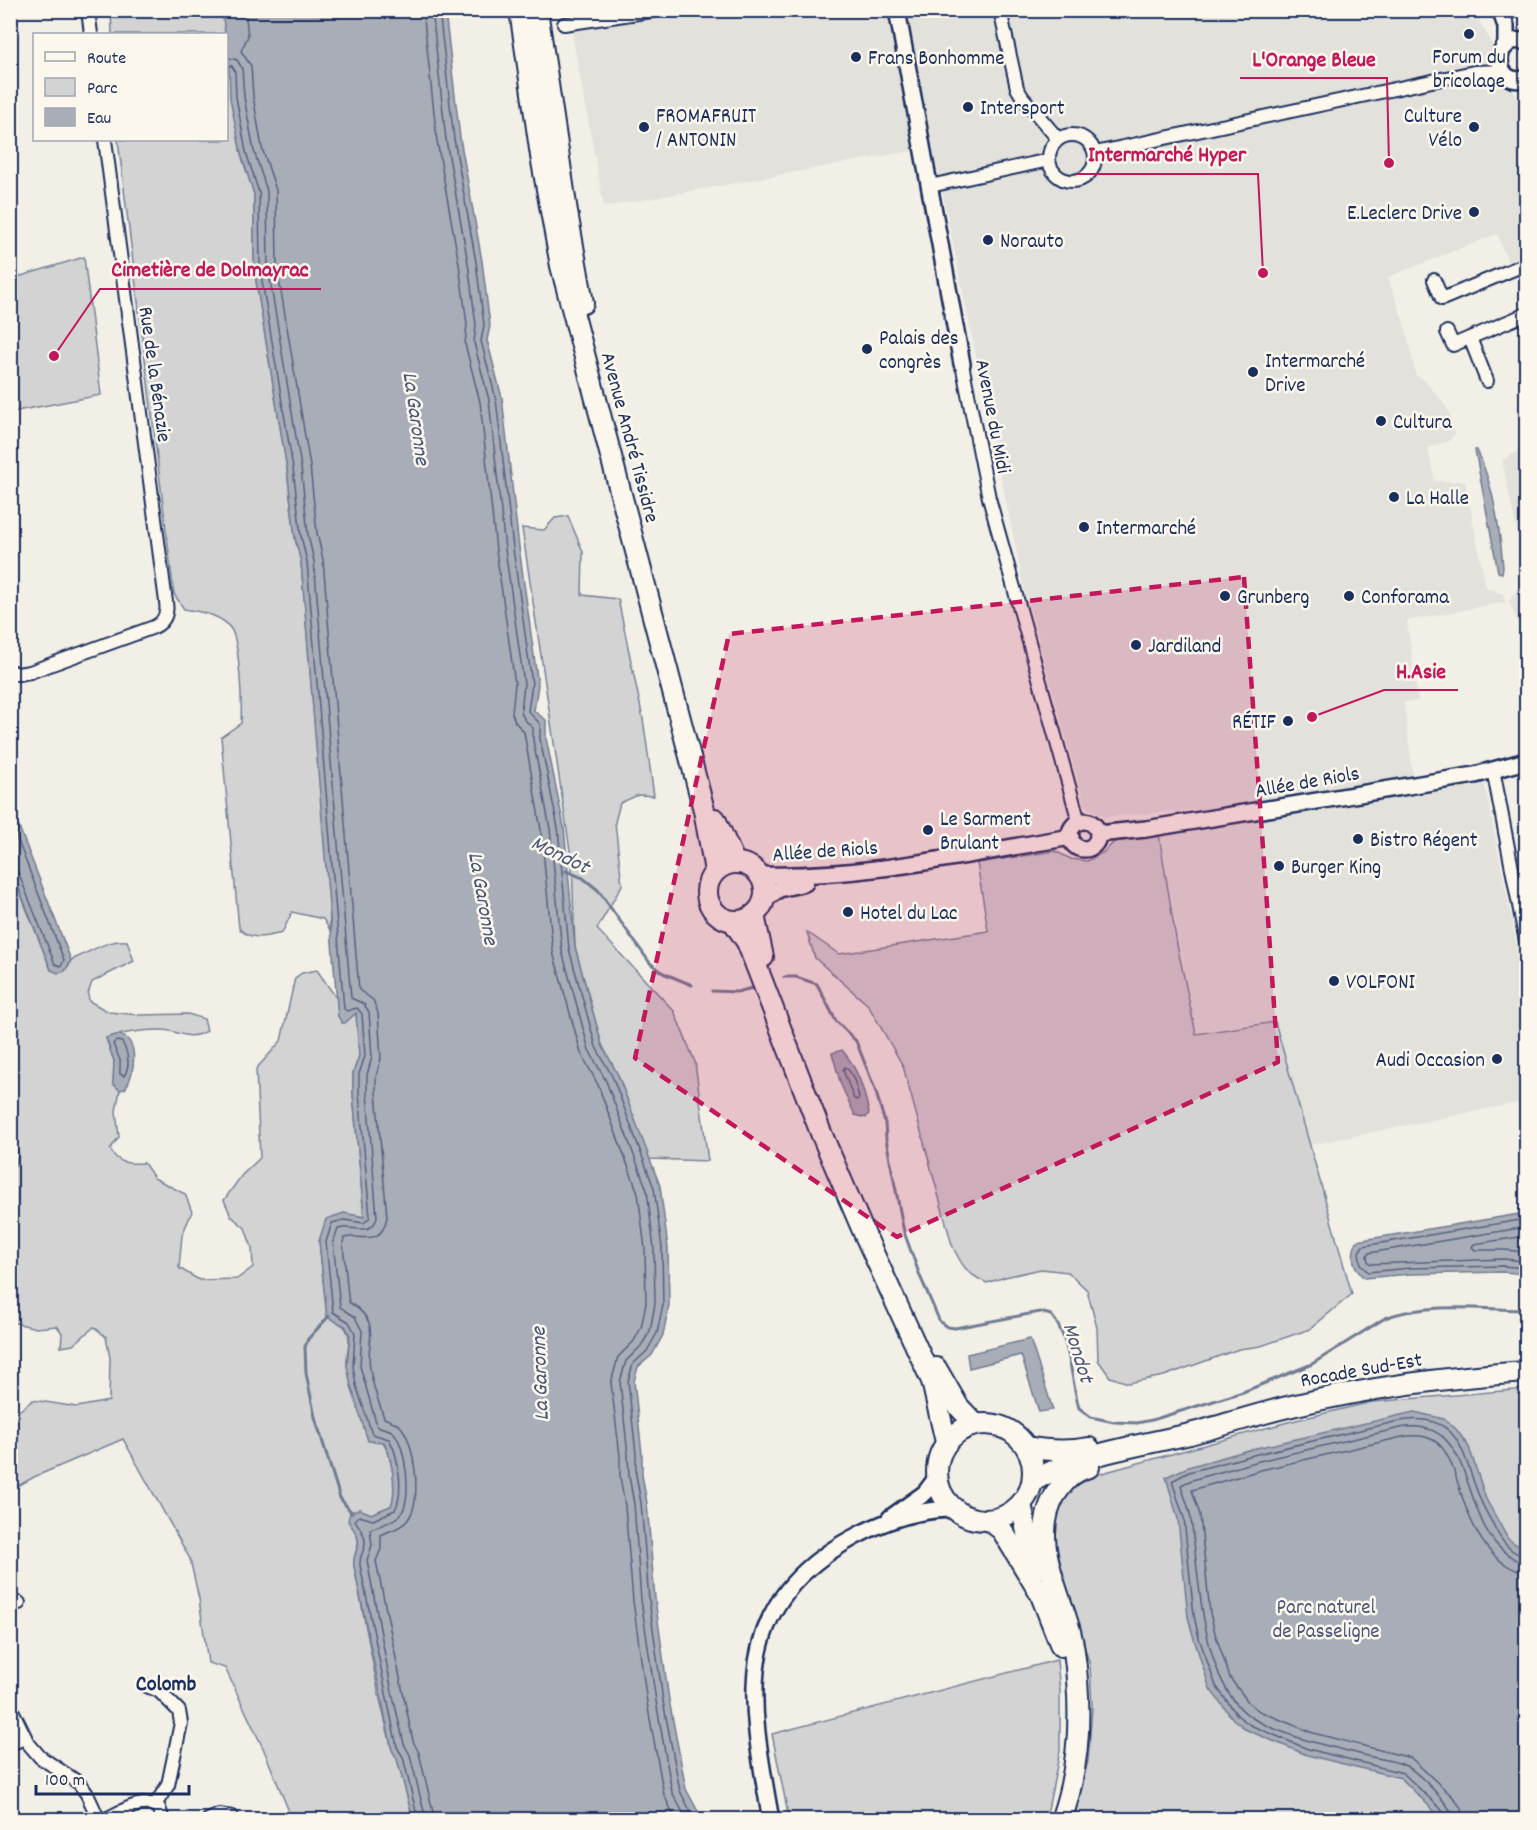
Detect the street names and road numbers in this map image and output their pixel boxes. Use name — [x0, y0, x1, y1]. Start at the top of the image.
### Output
street label: Rue de la Bénazie — [129, 305, 177, 444]
street label: Avenue André Tissidre — [591, 349, 665, 526]
street label: Avenue du Midi — [965, 357, 1017, 476]
street label: Allée de Riols — [1253, 760, 1362, 808]
street label: Allée de Riols — [771, 834, 879, 872]
street label: Rocade Sud-Est — [1298, 1346, 1425, 1397]

